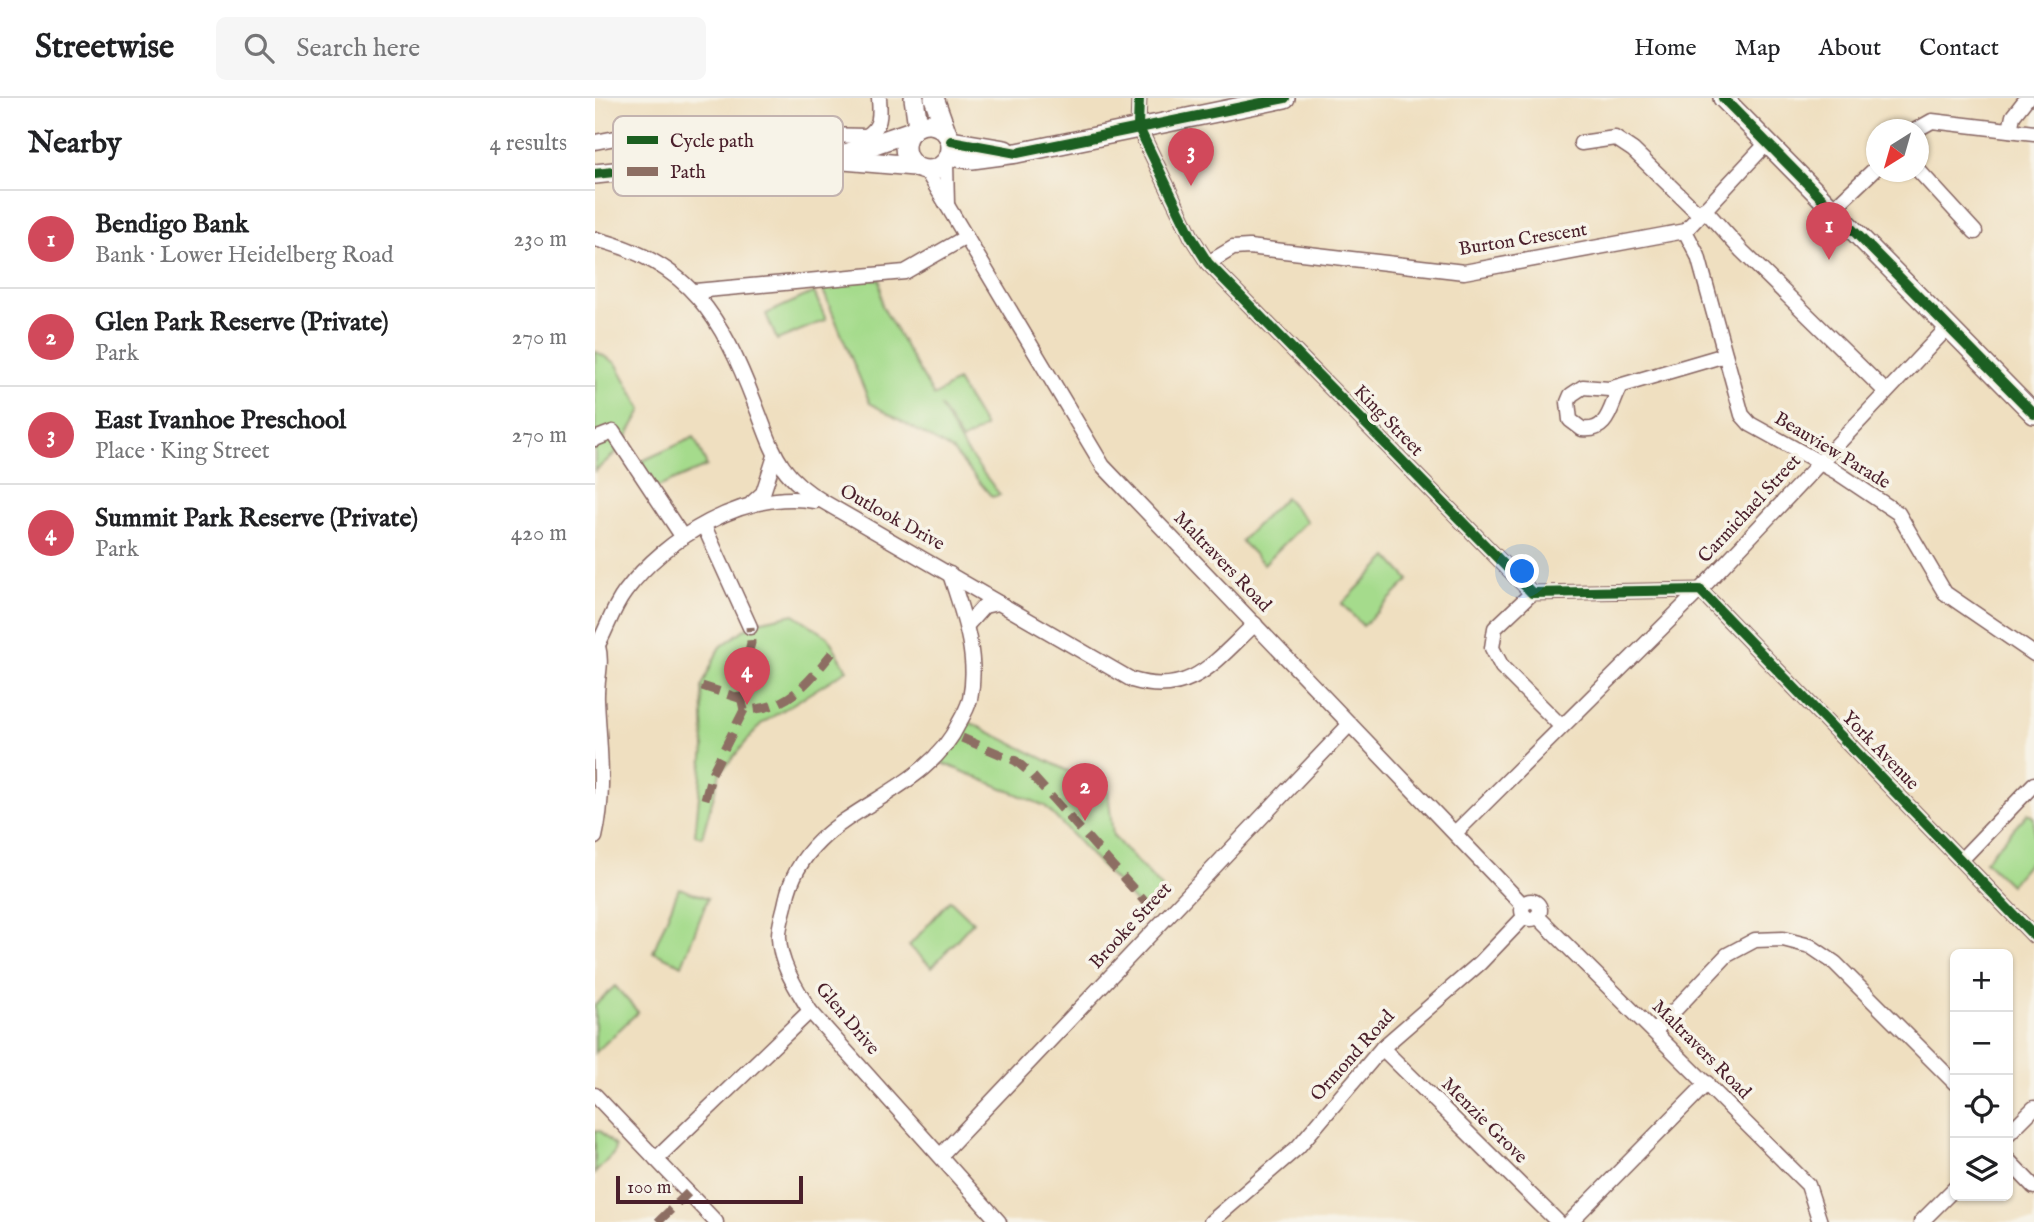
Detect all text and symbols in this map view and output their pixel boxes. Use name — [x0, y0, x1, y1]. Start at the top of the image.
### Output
search box — [216, 17, 706, 80]
text: Streetwise — [35, 27, 174, 69]
icon: search — [240, 29, 278, 67]
text: Search here — [296, 32, 420, 65]
text: Home — [1634, 33, 1697, 64]
text: Map — [1735, 33, 1781, 64]
text: About — [1819, 33, 1881, 64]
text: Contact — [1919, 33, 1999, 64]
legend — [613, 116, 843, 196]
north arrow — [1866, 119, 1929, 182]
text: Nearby — [28, 125, 121, 163]
pin: 3 — [1168, 128, 1214, 186]
text: 4 results — [489, 129, 567, 158]
text: Cycle path — [670, 130, 754, 154]
text: Path — [670, 161, 706, 185]
pin: 1 — [1806, 202, 1852, 260]
text: Bendigo Bank — [95, 208, 249, 241]
street label: Burton Crescent — [1457, 218, 1589, 262]
text: 1 — [47, 225, 55, 254]
text: 230 m — [514, 225, 567, 254]
text: Bank · Lower Heidelberg Road — [95, 241, 394, 270]
text: Glen Park Reserve (Private) — [95, 306, 389, 339]
text: 2 — [46, 323, 56, 352]
text: 270 m — [512, 323, 567, 352]
text: Park — [95, 339, 139, 368]
street label: King Street — [1348, 380, 1428, 462]
text: East Ivanhoe Preschool — [95, 404, 346, 437]
street label: Beauview Parade — [1770, 407, 1895, 495]
text: 3 — [47, 421, 55, 450]
text: 270 m — [512, 421, 567, 450]
text: Place · King Street — [95, 437, 270, 466]
street label: Carmichael Street — [1693, 449, 1807, 568]
street label: Outlook Drive — [835, 479, 949, 557]
text: Summit Park Reserve (Private) — [95, 502, 418, 535]
street label: Maltravers Road — [1168, 507, 1277, 618]
text: 4 — [45, 519, 57, 548]
text: 420 m — [511, 519, 567, 548]
text: Park — [95, 535, 139, 564]
your location — [1505, 554, 1539, 588]
pin: 4 — [724, 647, 770, 705]
street label: York Avenue — [1836, 706, 1924, 796]
pin: 2 — [1062, 763, 1108, 821]
street label: Brooke Street — [1085, 877, 1178, 974]
map controls — [1950, 949, 2013, 1201]
button: + — [1950, 949, 2013, 1012]
street label: Glen Drive — [810, 978, 884, 1060]
street label: Maltravers Road — [1646, 995, 1756, 1105]
street label: Ormond Road — [1306, 1005, 1401, 1107]
button: − — [1950, 1012, 2013, 1075]
street label: Menzie Grove — [1436, 1073, 1532, 1169]
button: locate — [1950, 1075, 2013, 1138]
button: layers — [1950, 1138, 2013, 1201]
scale bar — [616, 1173, 803, 1205]
text: 100 m — [627, 1176, 671, 1200]

